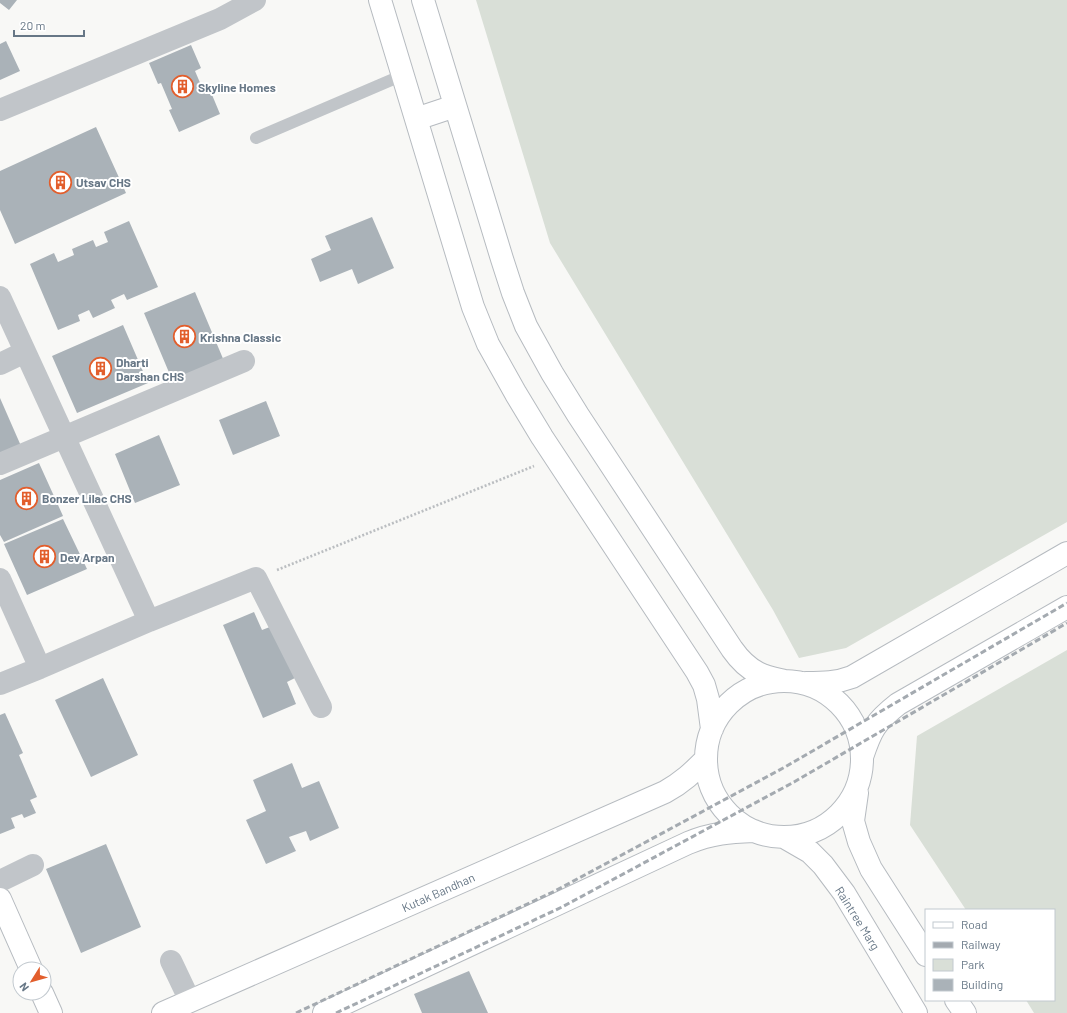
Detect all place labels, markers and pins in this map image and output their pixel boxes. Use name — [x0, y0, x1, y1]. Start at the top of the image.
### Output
building icon: Skyline Homes — [169, 74, 195, 100]
place label: Skyline Homes — [198, 80, 276, 94]
building icon: Utsav CHS — [47, 169, 73, 195]
place label: Utsav CHS — [76, 175, 131, 189]
building icon: Krishna Classic — [171, 324, 197, 350]
place label: Krishna Classic — [200, 330, 282, 344]
place label: Dharti Darshan CHS — [116, 355, 184, 383]
building icon: Dharti Darshan CHS — [87, 356, 113, 382]
building icon: Bonzer Lilac CHS — [14, 485, 40, 511]
place label: Bonzer Lilac CHS — [42, 491, 132, 505]
building icon: Dev Arpan — [32, 544, 58, 570]
place label: Dev Arpan — [60, 550, 115, 564]

